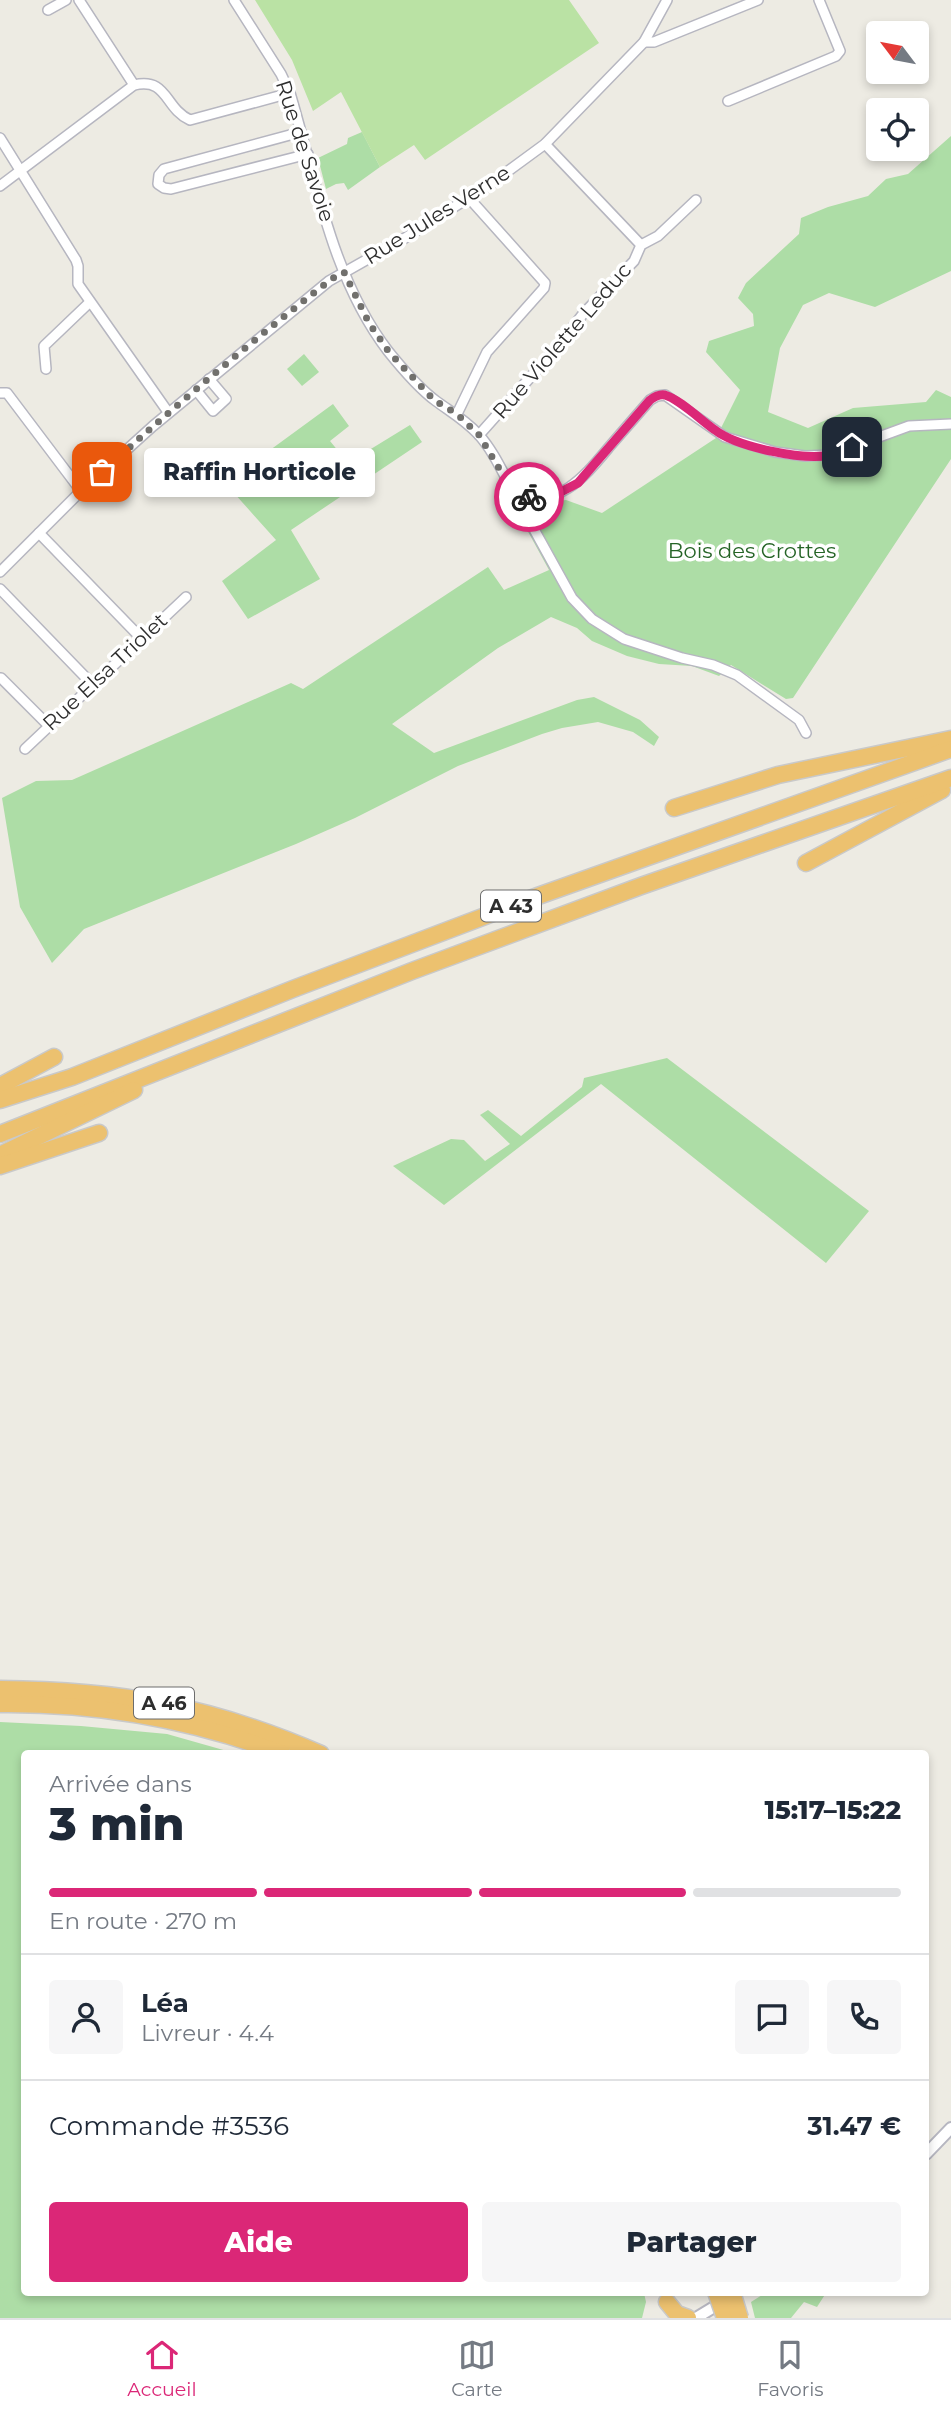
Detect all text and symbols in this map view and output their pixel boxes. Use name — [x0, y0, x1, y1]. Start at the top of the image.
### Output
north arrow — [866, 21, 929, 84]
map controls — [866, 21, 929, 161]
street label: Rue de Savoie — [271, 77, 340, 225]
button: locate — [866, 98, 929, 161]
street label: Rue Jules Verne — [359, 160, 514, 270]
street label: Rue Violette Leduc — [487, 258, 636, 424]
pin — [822, 417, 882, 477]
icon: home — [833, 428, 871, 466]
pin — [72, 442, 132, 502]
callout: Raffin Horticole — [144, 448, 375, 496]
icon: bag — [83, 453, 121, 491]
text: Raffin Horticole — [163, 458, 356, 486]
courier — [494, 462, 564, 532]
icon: bike — [510, 478, 548, 516]
park label: Bois des Crottes — [668, 538, 836, 563]
street label: Rue Elsa Triolet — [37, 608, 172, 736]
road number: A 43 — [481, 890, 541, 922]
road number: A 46 — [134, 1688, 194, 1718]
text: Arrivée dans — [49, 1770, 192, 1798]
text: 15:17–15:22 — [764, 1794, 901, 1826]
text: 3 min — [49, 1795, 185, 1852]
text: En route · 270 m — [49, 1907, 237, 1935]
button: person — [49, 1980, 123, 2054]
button: chat — [735, 1980, 809, 2054]
button: phone — [827, 1980, 901, 2054]
text: Léa — [141, 1987, 189, 2019]
text: Livreur · 4.4 — [141, 2019, 274, 2047]
text: Commande #3536 — [49, 2110, 289, 2142]
text: 31.47 € — [807, 2110, 901, 2142]
button: Aide — [49, 2202, 468, 2282]
button: Partager — [482, 2202, 901, 2282]
tab: Accueil — [127, 2336, 197, 2401]
tab: Carte — [451, 2336, 503, 2401]
tab: Favoris — [757, 2336, 824, 2401]

